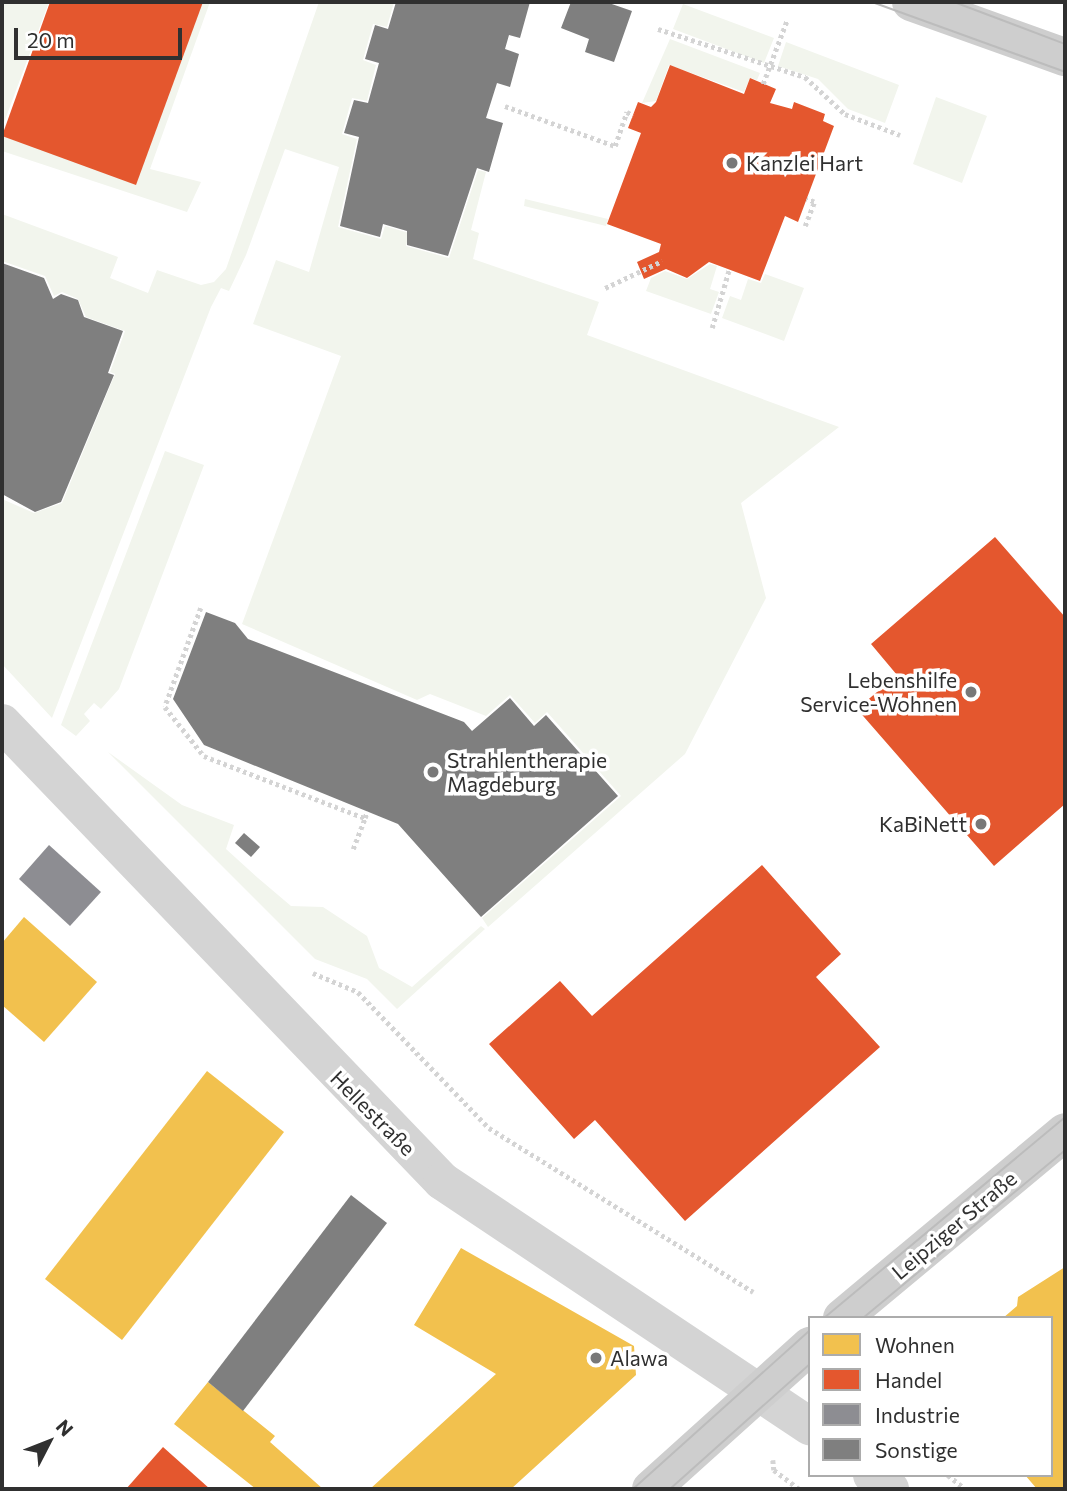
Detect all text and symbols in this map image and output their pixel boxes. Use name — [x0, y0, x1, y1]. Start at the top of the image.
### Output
scale bar — [18, 14, 186, 58]
text: 20 m — [27, 27, 75, 52]
place label: Kanzlei Hart — [746, 150, 863, 176]
marker: Kanzlei Hart — [724, 155, 740, 171]
place label: Lebenshilfe Service-Wohnen — [800, 667, 957, 717]
marker: Lebenshilfe Service-Wohnen — [963, 684, 979, 700]
place label: Strahlentherapie Magdeburg — [447, 747, 607, 797]
marker: Strahlentherapie Magdeburg — [425, 764, 441, 780]
place label: KaBiNett — [879, 811, 967, 837]
marker: KaBiNett — [973, 816, 989, 832]
street label: Hellestraße — [325, 1065, 421, 1161]
street label: Leipziger Straße — [886, 1166, 1022, 1284]
legend — [808, 1316, 1053, 1477]
text: Wohnen — [875, 1332, 955, 1357]
place label: Alawa — [610, 1345, 668, 1371]
marker: Alawa — [588, 1350, 604, 1366]
text: Handel — [875, 1367, 942, 1392]
text: Industrie — [875, 1402, 960, 1427]
north arrow — [14, 1407, 84, 1477]
text: N — [52, 1415, 78, 1441]
text: Sonstige — [875, 1437, 958, 1462]

